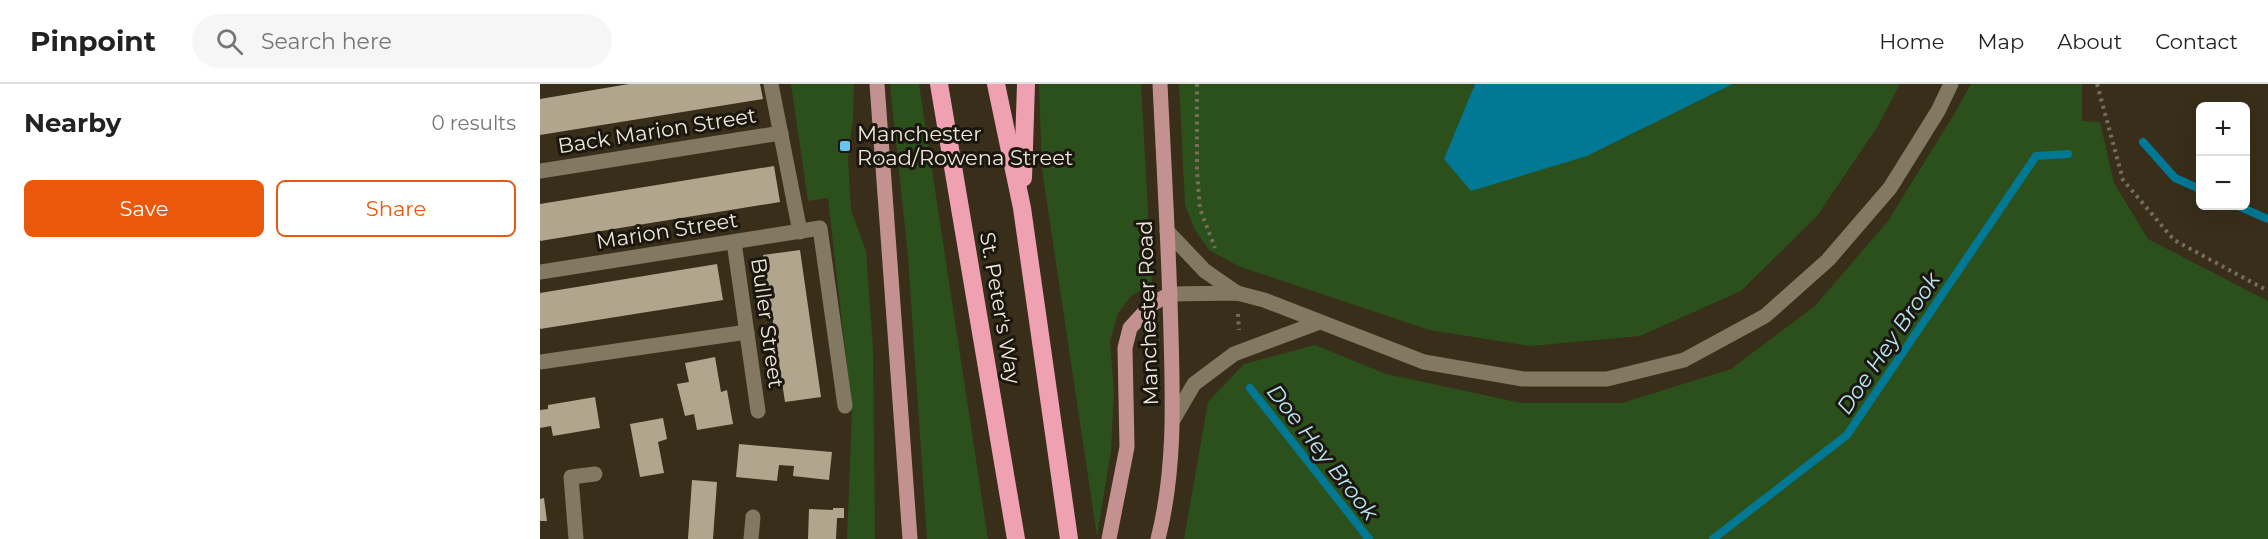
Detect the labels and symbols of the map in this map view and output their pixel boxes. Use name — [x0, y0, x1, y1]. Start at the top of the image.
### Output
street label: Back Marion Street — [556, 102, 758, 159]
place label: Manchester Road/Rowena Street — [857, 121, 1073, 170]
marker: Manchester Road/Rowena Street — [838, 139, 852, 153]
street label: Marion Street — [594, 207, 739, 254]
street label: Manchester Road — [1132, 220, 1163, 406]
street label: St. Peter's Way — [975, 230, 1026, 386]
street label: Buller Street — [746, 256, 789, 390]
water label: Doe Hey Brook — [1831, 266, 1946, 419]
water label: Doe Hey Brook — [1261, 379, 1385, 527]

